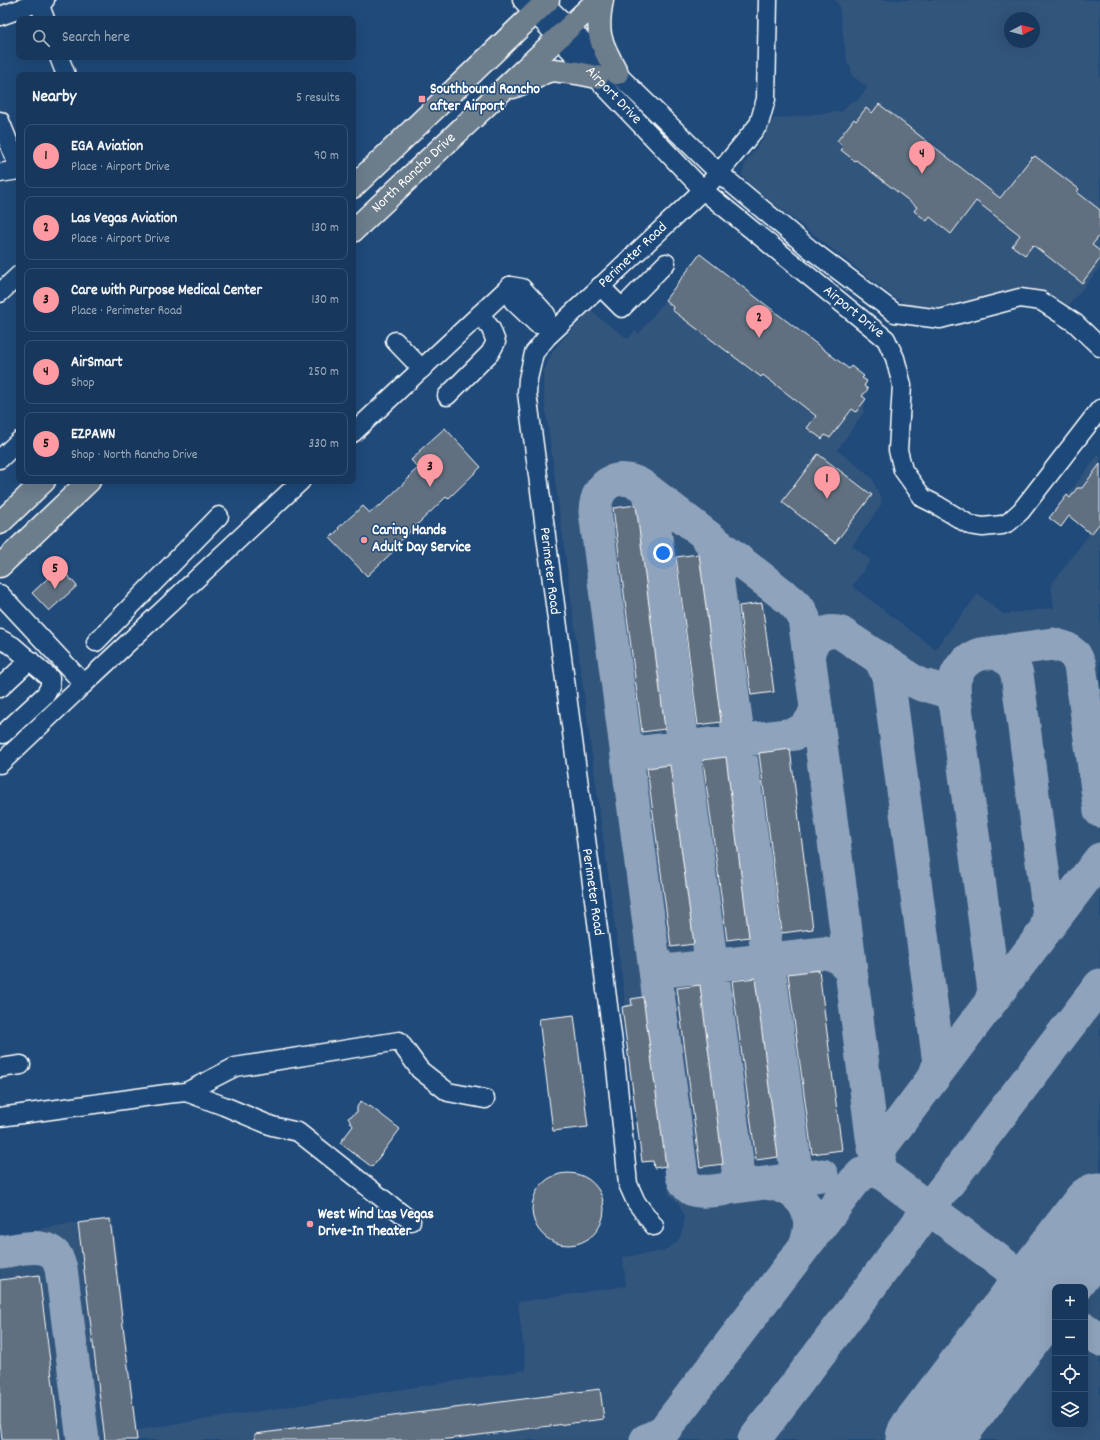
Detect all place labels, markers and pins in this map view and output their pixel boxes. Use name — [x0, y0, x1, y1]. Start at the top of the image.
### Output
place label: Southbound Rancho after Airport — [430, 79, 540, 118]
marker: Southbound Rancho after Airport — [417, 94, 427, 104]
pin: 4 — [909, 141, 935, 174]
pin: 2 — [746, 305, 772, 338]
pin: 3 — [417, 454, 443, 487]
pin: 1 — [814, 466, 840, 499]
place label: Caring Hands Adult Day Service — [372, 520, 471, 559]
marker: Caring Hands Adult Day Service — [359, 535, 369, 545]
pin: 5 — [42, 556, 68, 589]
place label: West Wind Las Vegas Drive-In Theater — [318, 1204, 434, 1243]
marker: West Wind Las Vegas Drive-In Theater — [305, 1219, 315, 1229]

